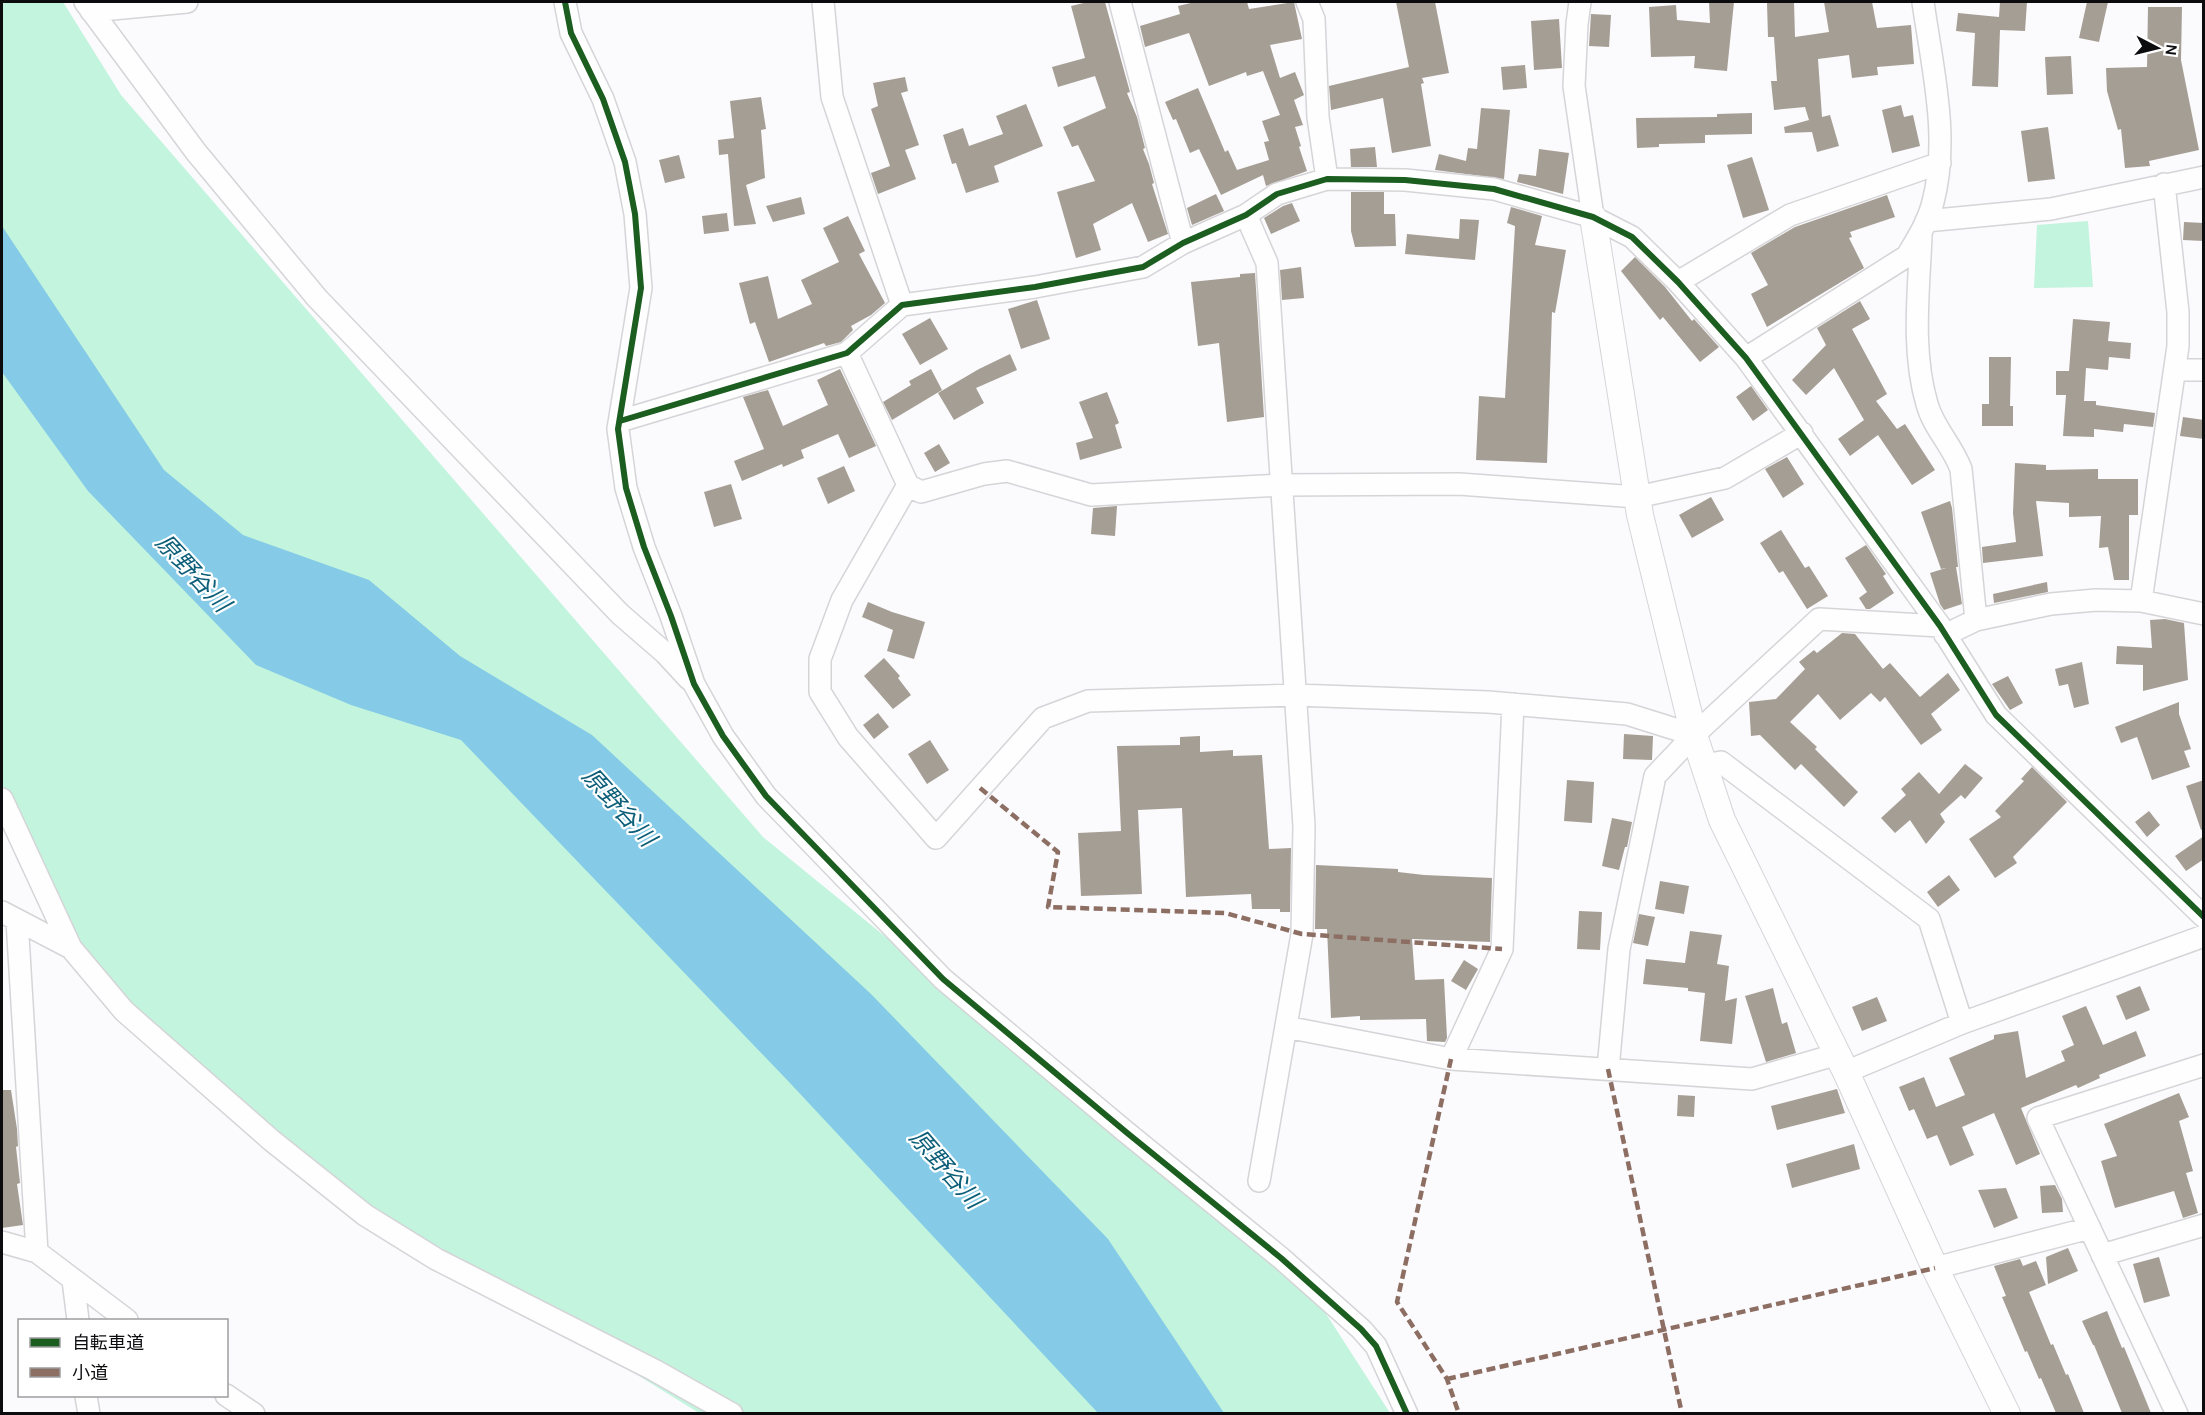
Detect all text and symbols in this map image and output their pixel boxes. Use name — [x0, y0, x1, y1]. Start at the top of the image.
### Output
north arrow — [2127, 18, 2187, 78]
text: N — [2161, 43, 2182, 57]
water label: 原野谷川 — [150, 528, 238, 620]
water label: 原野谷川 — [576, 762, 664, 854]
water label: 原野谷川 — [904, 1124, 990, 1217]
legend — [18, 1319, 228, 1397]
text: 自転車道 — [72, 1332, 144, 1354]
text: 小道 — [72, 1362, 108, 1384]

